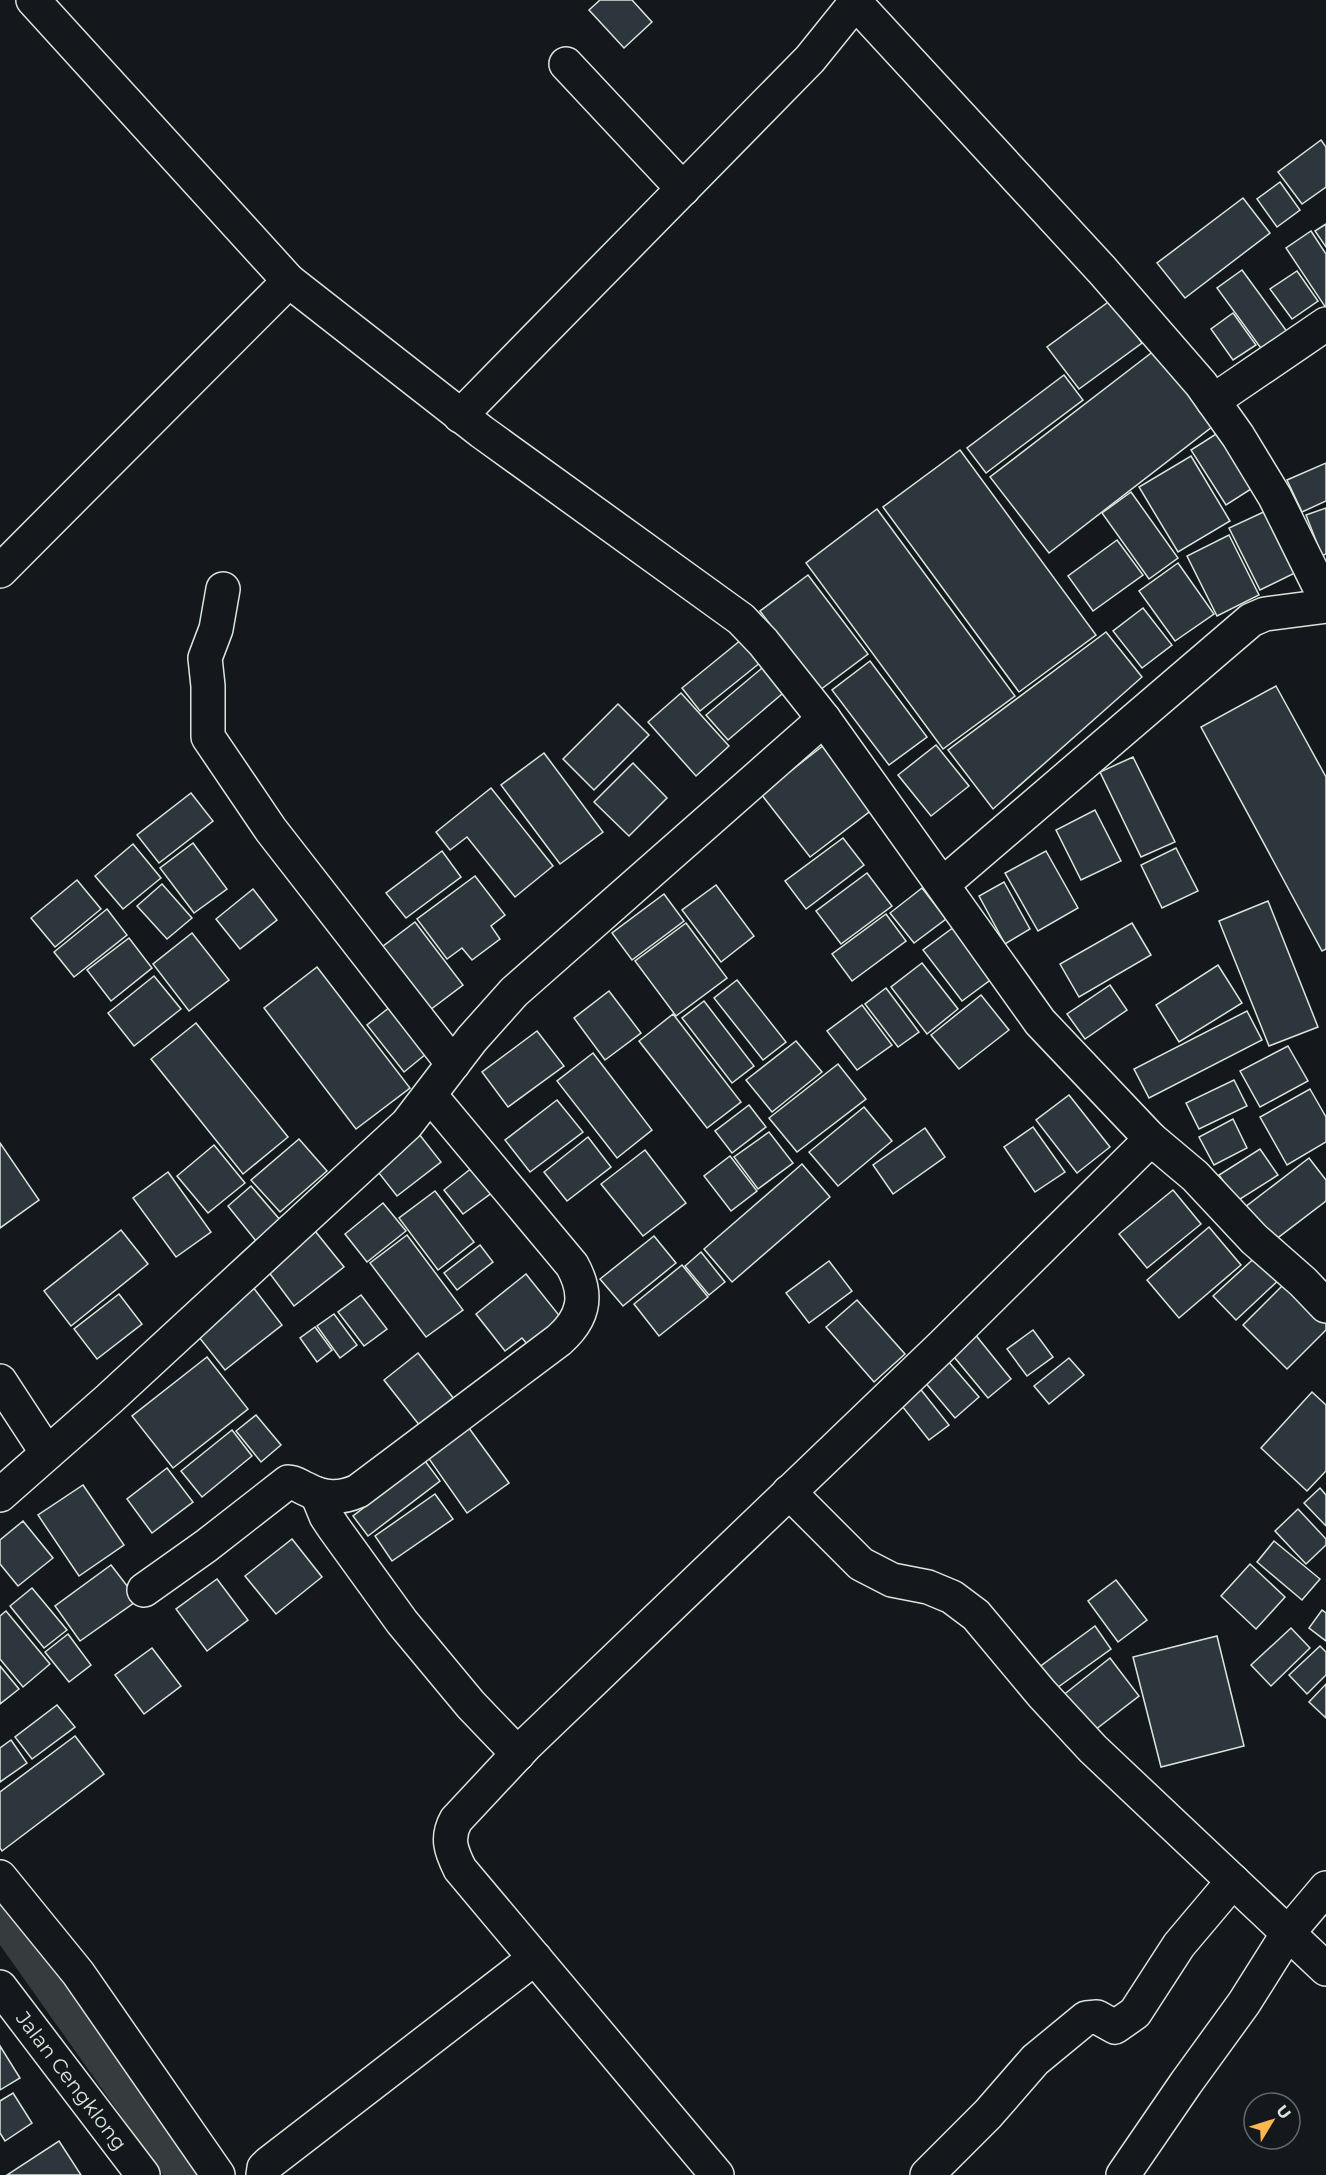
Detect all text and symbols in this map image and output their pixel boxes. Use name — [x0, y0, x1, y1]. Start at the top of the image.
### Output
street label: Jalan Cengklong — [10, 2006, 132, 2155]
north arrow — [1242, 2091, 1302, 2151]
text: U — [1272, 2101, 1295, 2123]

